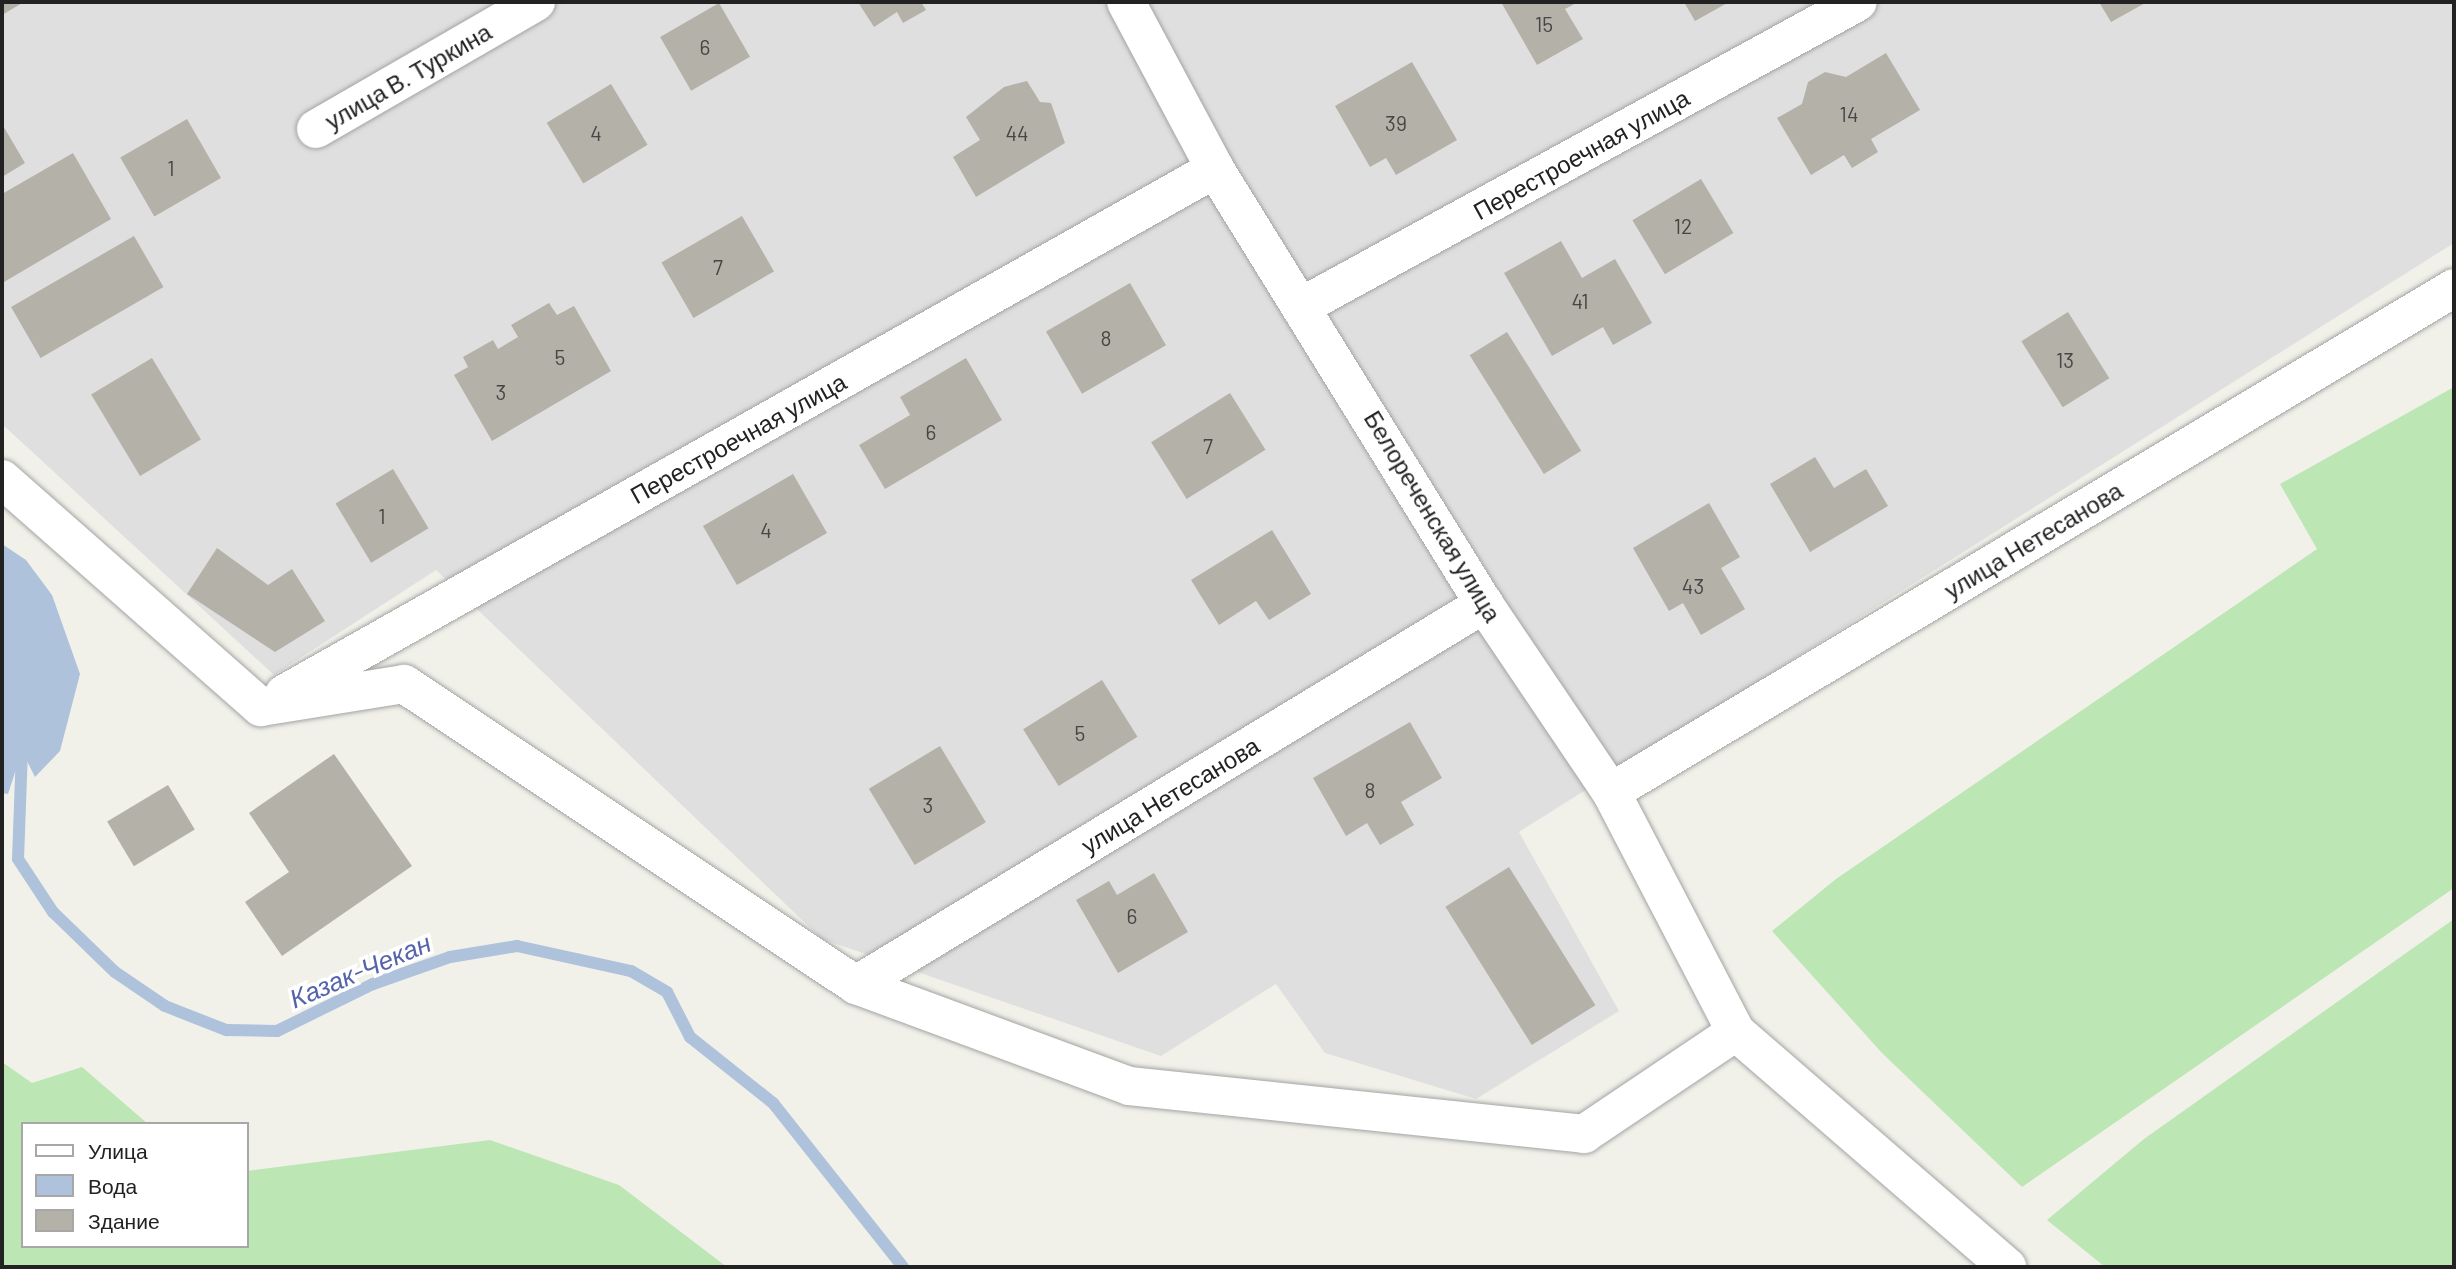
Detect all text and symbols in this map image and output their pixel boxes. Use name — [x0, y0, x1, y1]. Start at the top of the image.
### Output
house number: 15 — [1535, 11, 1553, 37]
street label: улица В. Туркина — [320, 17, 496, 135]
house number: 6 — [700, 34, 710, 60]
street label: Перестроечная улица — [1468, 83, 1694, 225]
house number: 14 — [1840, 101, 1858, 127]
house number: 39 — [1385, 110, 1407, 136]
house number: 4 — [590, 120, 602, 146]
house number: 44 — [1005, 120, 1029, 146]
house number: 1 — [167, 155, 175, 181]
house number: 12 — [1674, 213, 1692, 239]
house number: 7 — [713, 254, 723, 280]
house number: 41 — [1572, 288, 1588, 314]
house number: 8 — [1101, 325, 1111, 351]
house number: 5 — [555, 344, 565, 370]
house number: 13 — [2056, 347, 2074, 373]
street label: Перестроечная улица — [625, 367, 851, 509]
house number: 3 — [496, 379, 506, 405]
street label: Белореченская улица — [1359, 405, 1507, 627]
house number: 6 — [926, 419, 936, 445]
house number: 7 — [1203, 433, 1213, 459]
street label: улица Нетесанова — [1939, 476, 2127, 604]
house number: 1 — [378, 503, 386, 529]
house number: 4 — [760, 517, 772, 543]
house number: 43 — [1682, 573, 1704, 599]
house number: 5 — [1075, 720, 1085, 746]
street label: улица Нетесанова — [1076, 731, 1264, 859]
house number: 8 — [1365, 777, 1375, 803]
house number: 3 — [923, 792, 933, 818]
house number: 6 — [1127, 903, 1137, 929]
water label: Казак-Чекан — [285, 926, 435, 1014]
legend — [21, 1122, 248, 1248]
text: Улица — [88, 1138, 148, 1163]
text: Вода — [88, 1173, 137, 1198]
text: Здание — [88, 1208, 160, 1233]

